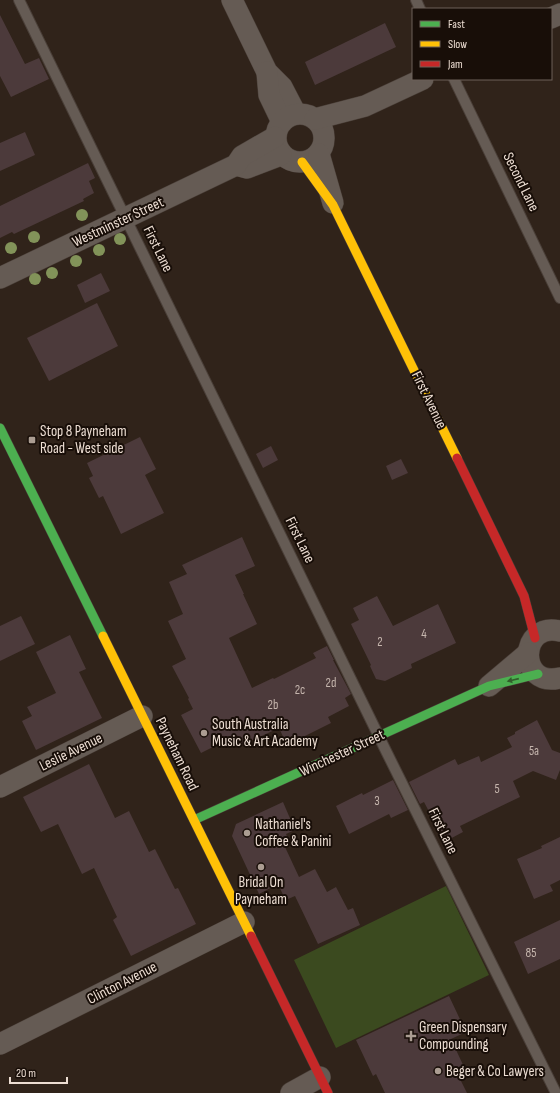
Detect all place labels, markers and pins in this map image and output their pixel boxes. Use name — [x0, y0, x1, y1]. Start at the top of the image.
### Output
place label: Stop 8 Payneham Road - West side — [40, 422, 127, 458]
marker: Stop 8 Payneham Road - West side — [27, 435, 37, 445]
place label: South Australia Music & Art Academy — [212, 715, 318, 751]
marker: South Australia Music & Art Academy — [199, 728, 209, 738]
place label: Nathaniel's Coffee & Panini — [255, 815, 332, 851]
marker: Nathaniel's Coffee & Panini — [242, 828, 252, 838]
marker: Bridal On Payneham — [256, 862, 266, 872]
place label: Bridal On Payneham — [235, 873, 287, 909]
place label: Green Dispensary Compounding — [419, 1018, 507, 1054]
marker: Green Dispensary Compounding — [406, 1031, 416, 1041]
place label: Beger & Co Lawyers — [446, 1062, 544, 1081]
marker: Beger & Co Lawyers — [433, 1066, 443, 1076]

